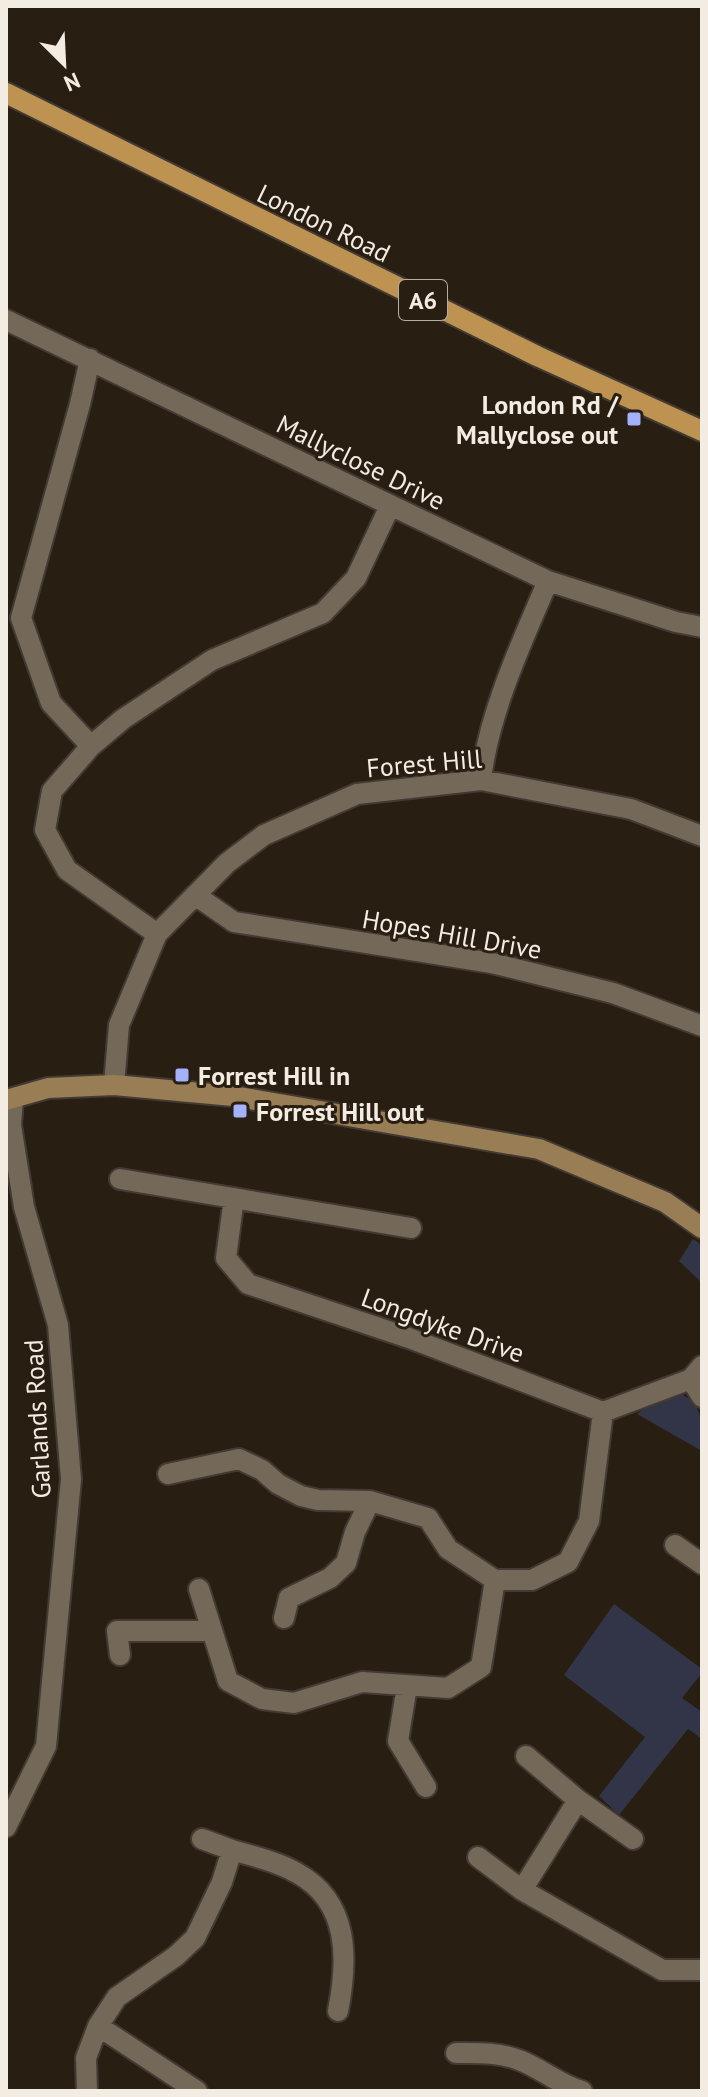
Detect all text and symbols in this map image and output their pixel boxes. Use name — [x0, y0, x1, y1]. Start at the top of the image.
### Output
north arrow — [24, 24, 104, 104]
text: N — [60, 67, 84, 98]
street label: London Road — [252, 177, 396, 269]
road number: A6 — [399, 280, 447, 320]
place label: London Rd / Mallyclose out — [456, 388, 619, 451]
street label: Mallyclose Drive — [271, 407, 451, 517]
marker: London Rd / Mallyclose out — [625, 410, 643, 428]
street label: Forest Hill — [365, 741, 483, 784]
street label: Hopes Hill Drive — [360, 902, 544, 966]
place label: Forrest Hill in — [198, 1059, 350, 1092]
marker: Forrest Hill in — [173, 1066, 191, 1084]
place label: Forrest Hill out — [256, 1095, 424, 1128]
marker: Forrest Hill out — [231, 1102, 249, 1120]
street label: Longdyke Drive — [357, 1280, 529, 1370]
street label: Garlands Road — [16, 1339, 58, 1499]

